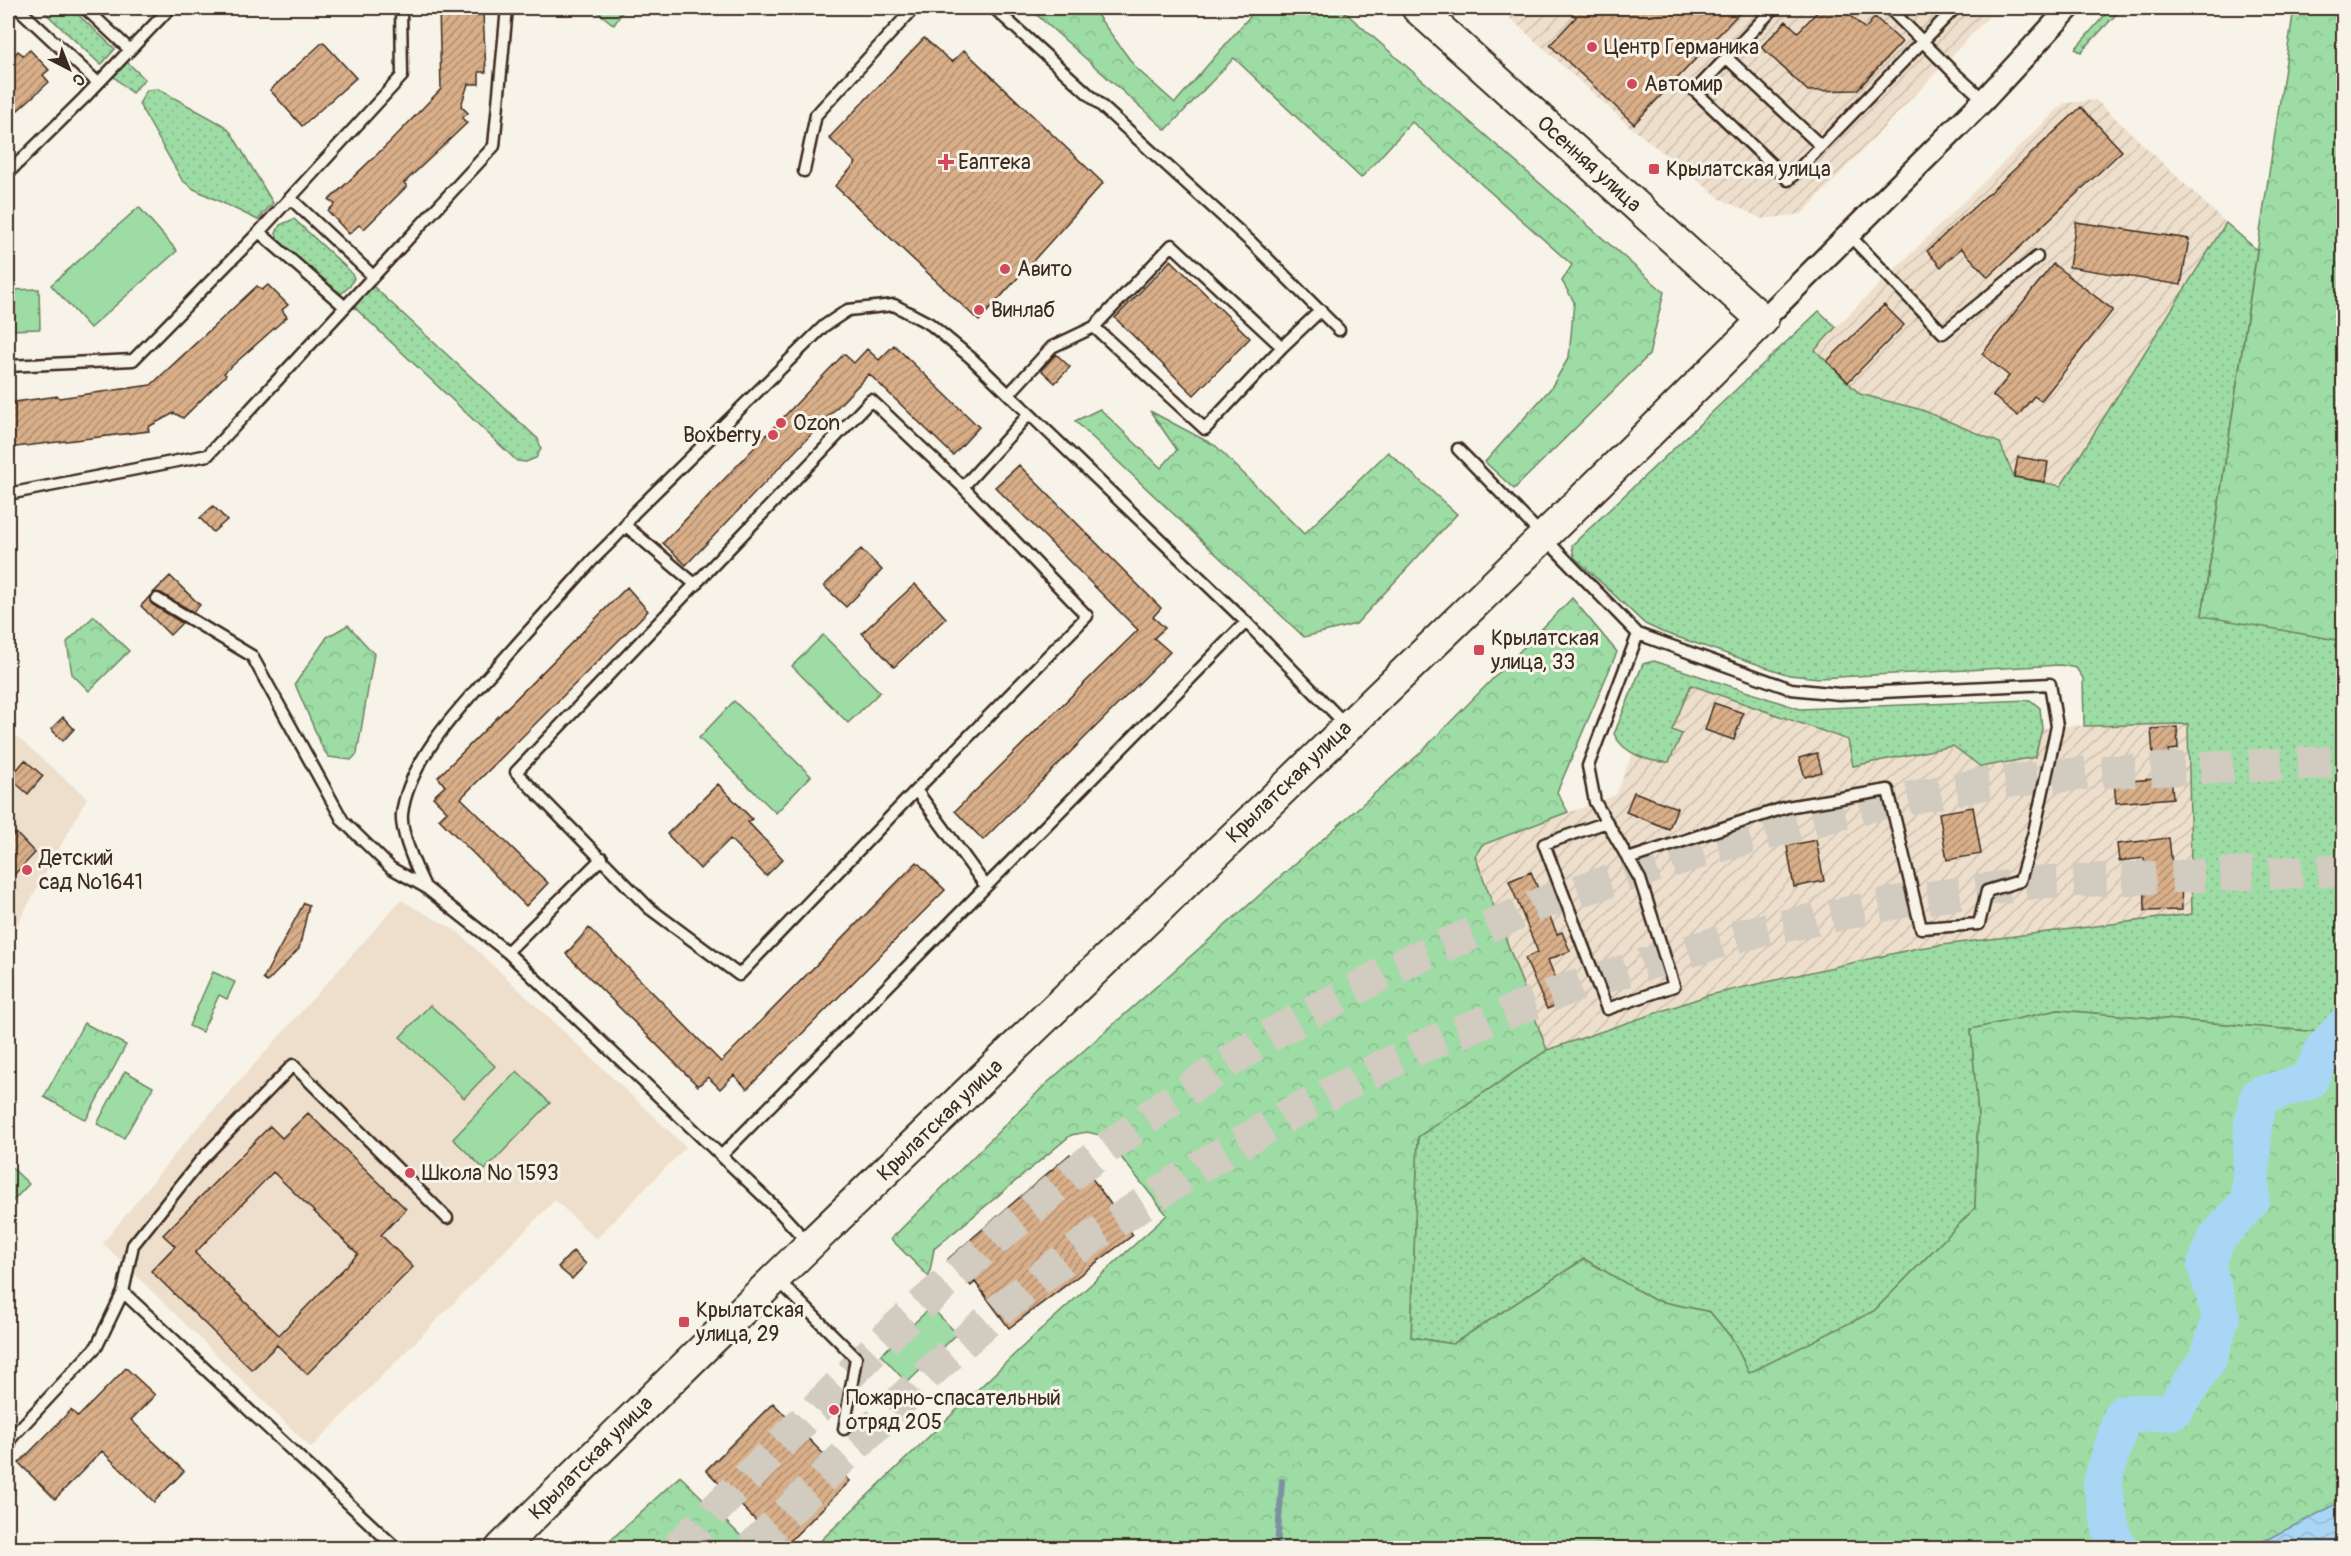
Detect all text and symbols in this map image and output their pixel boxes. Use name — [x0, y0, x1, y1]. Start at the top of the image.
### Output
place label: Центр Германика — [1604, 34, 1759, 61]
north arrow — [39, 39, 99, 99]
marker: Центр Германика — [1585, 40, 1599, 54]
text: С — [68, 69, 89, 90]
place label: Автомир — [1644, 71, 1723, 98]
marker: Автомир — [1625, 77, 1639, 91]
street label: Осенняя улица — [1531, 110, 1647, 218]
place label: Еаптека — [958, 149, 1031, 176]
marker: Еаптека — [939, 155, 953, 169]
place label: Крылатская улица — [1666, 156, 1831, 183]
marker: Крылатская улица — [1647, 162, 1661, 176]
place label: Авито — [1017, 256, 1072, 283]
marker: Авито — [998, 262, 1012, 276]
place label: Винлаб — [991, 297, 1055, 324]
marker: Винлаб — [972, 303, 986, 317]
place label: Ozon — [793, 410, 840, 437]
marker: Ozon — [774, 416, 788, 430]
place label: Boxberry — [683, 422, 761, 449]
marker: Boxberry — [766, 428, 780, 442]
place label: Крылатская улица, 33 — [1490, 625, 1599, 676]
marker: Крылатская улица, 33 — [1472, 643, 1486, 657]
street label: Крылатская улица — [1220, 715, 1358, 849]
place label: Детский сад №1641 — [38, 845, 143, 896]
marker: Детский сад №1641 — [20, 863, 34, 877]
street label: Крылатская улица — [871, 1053, 1009, 1187]
place label: Школа № 1593 — [422, 1160, 559, 1187]
marker: Школа № 1593 — [403, 1166, 417, 1180]
place label: Крылатская улица, 29 — [695, 1297, 804, 1348]
marker: Крылатская улица, 29 — [677, 1315, 691, 1329]
place label: Пожарно-спасательный отряд 205 — [846, 1385, 1061, 1436]
street label: Крылатская улица — [523, 1390, 659, 1526]
marker: Пожарно-спасательный отряд 205 — [827, 1403, 841, 1417]

